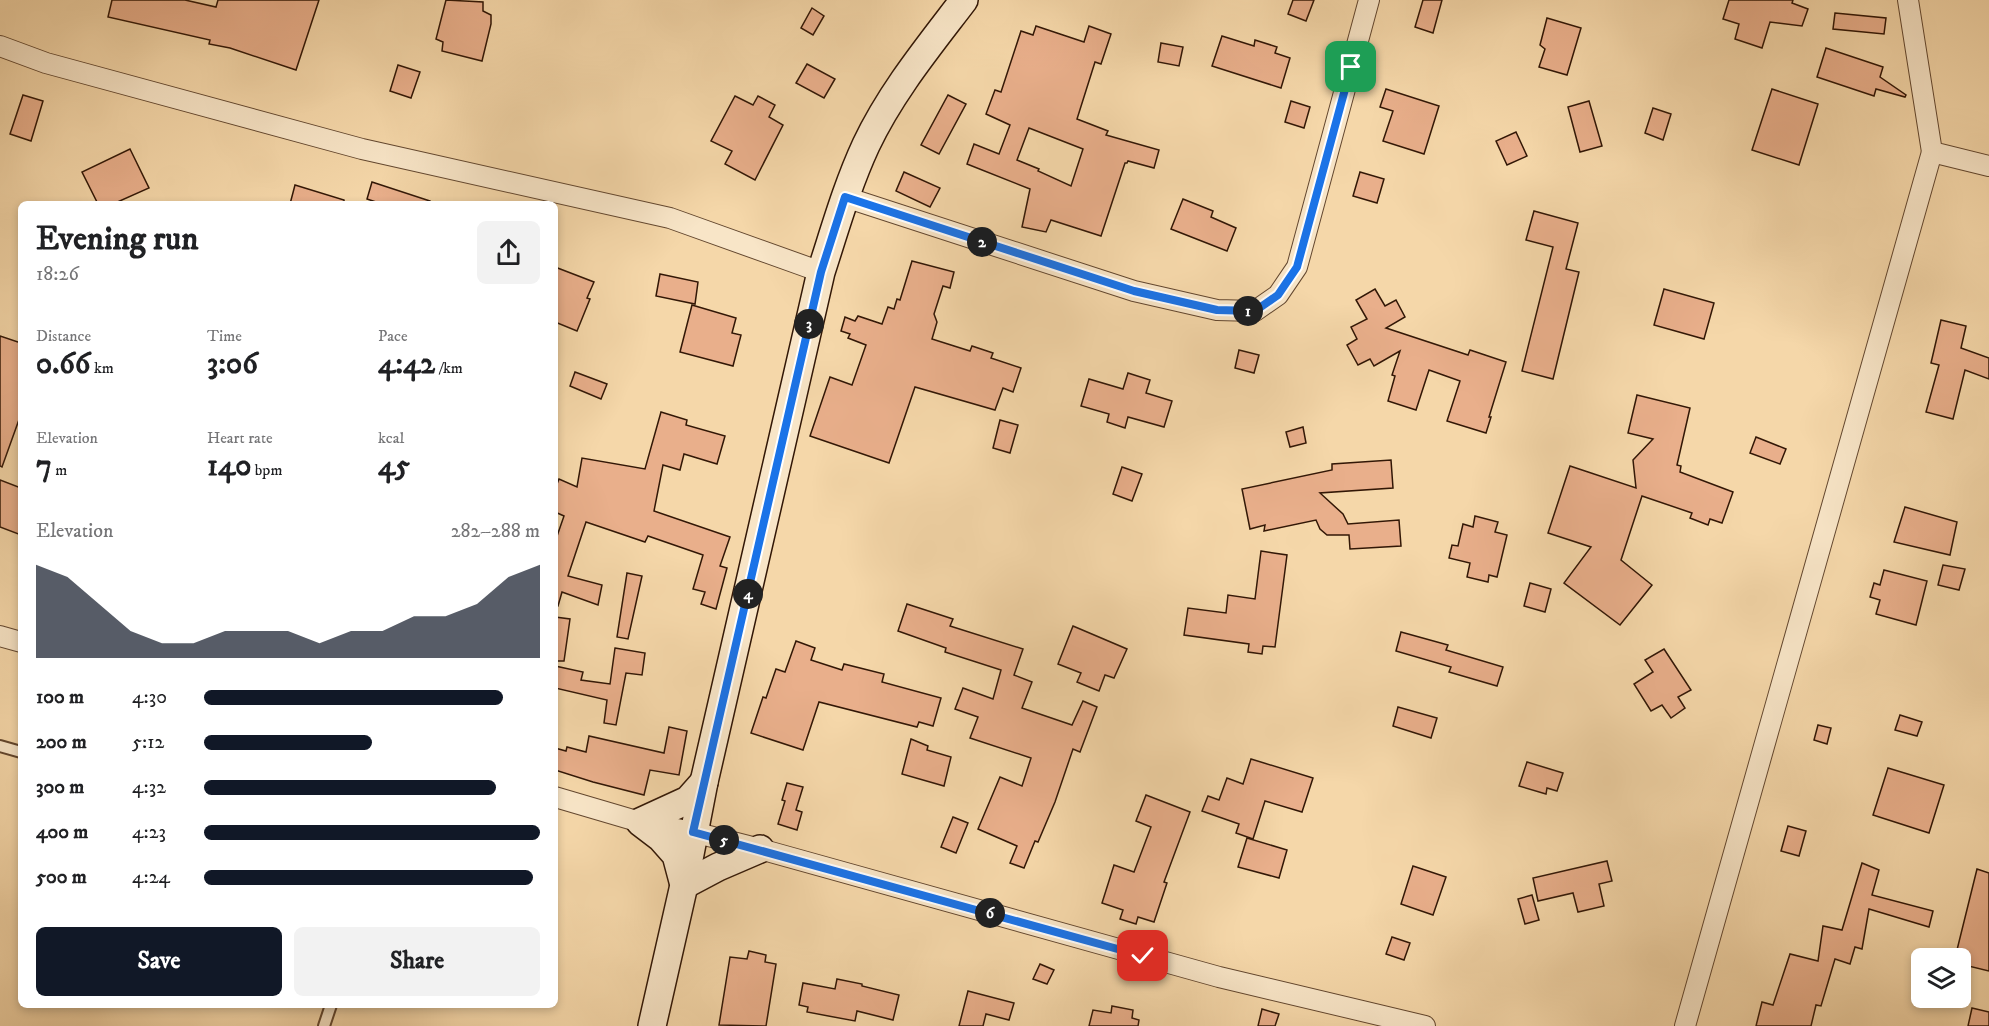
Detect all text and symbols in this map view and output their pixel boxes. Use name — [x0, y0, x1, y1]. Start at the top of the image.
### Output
pin — [1325, 41, 1376, 92]
icon: arrive — [1334, 50, 1367, 83]
text: Evening run — [36, 219, 198, 260]
button: share — [477, 221, 540, 284]
pin: 2 — [967, 227, 997, 257]
text: 2 — [978, 232, 986, 252]
text: 18:26 — [36, 262, 79, 287]
pin: 1 — [1233, 296, 1263, 326]
text: 1 — [1245, 301, 1251, 321]
pin: 3 — [794, 309, 824, 339]
text: 3 — [806, 314, 812, 334]
text: Distance — [36, 326, 91, 346]
text: Time — [207, 326, 242, 346]
text: Pace — [378, 326, 408, 346]
text: 0.66 — [36, 346, 90, 383]
text: 3:06 — [207, 346, 258, 383]
text: 4:42 — [378, 346, 435, 383]
text: km — [90, 358, 114, 378]
text: /km — [435, 358, 463, 378]
text: Elevation — [36, 428, 98, 448]
text: Heart rate — [207, 428, 273, 448]
text: kcal — [378, 428, 404, 448]
text: 7 — [36, 448, 52, 485]
text: 140 — [207, 448, 251, 485]
text: 45 — [378, 448, 410, 485]
text: m — [52, 460, 67, 480]
text: bpm — [251, 460, 282, 480]
text: Elevation — [36, 519, 113, 544]
text: 282–288 m — [451, 519, 540, 544]
pin: 4 — [733, 579, 763, 609]
text: 4 — [743, 584, 753, 604]
text: 100 m — [36, 685, 84, 710]
text: 4:30 — [132, 685, 167, 710]
text: 200 m — [36, 730, 87, 755]
text: 5:12 — [132, 730, 164, 755]
text: 300 m — [36, 775, 84, 800]
text: 4:32 — [132, 775, 166, 800]
text: 400 m — [36, 820, 88, 845]
text: 4:23 — [132, 820, 166, 845]
pin: 5 — [709, 825, 739, 855]
text: 5 — [720, 830, 728, 850]
text: 500 m — [36, 865, 87, 890]
text: 4:24 — [132, 865, 170, 890]
pin: 6 — [975, 898, 1005, 928]
text: 6 — [986, 903, 994, 923]
button: Save — [36, 927, 282, 996]
button: Share — [294, 927, 540, 996]
pin — [1117, 930, 1168, 981]
icon: check — [1126, 939, 1159, 972]
map controls — [1911, 948, 1971, 1008]
button: layers — [1911, 948, 1971, 1008]

